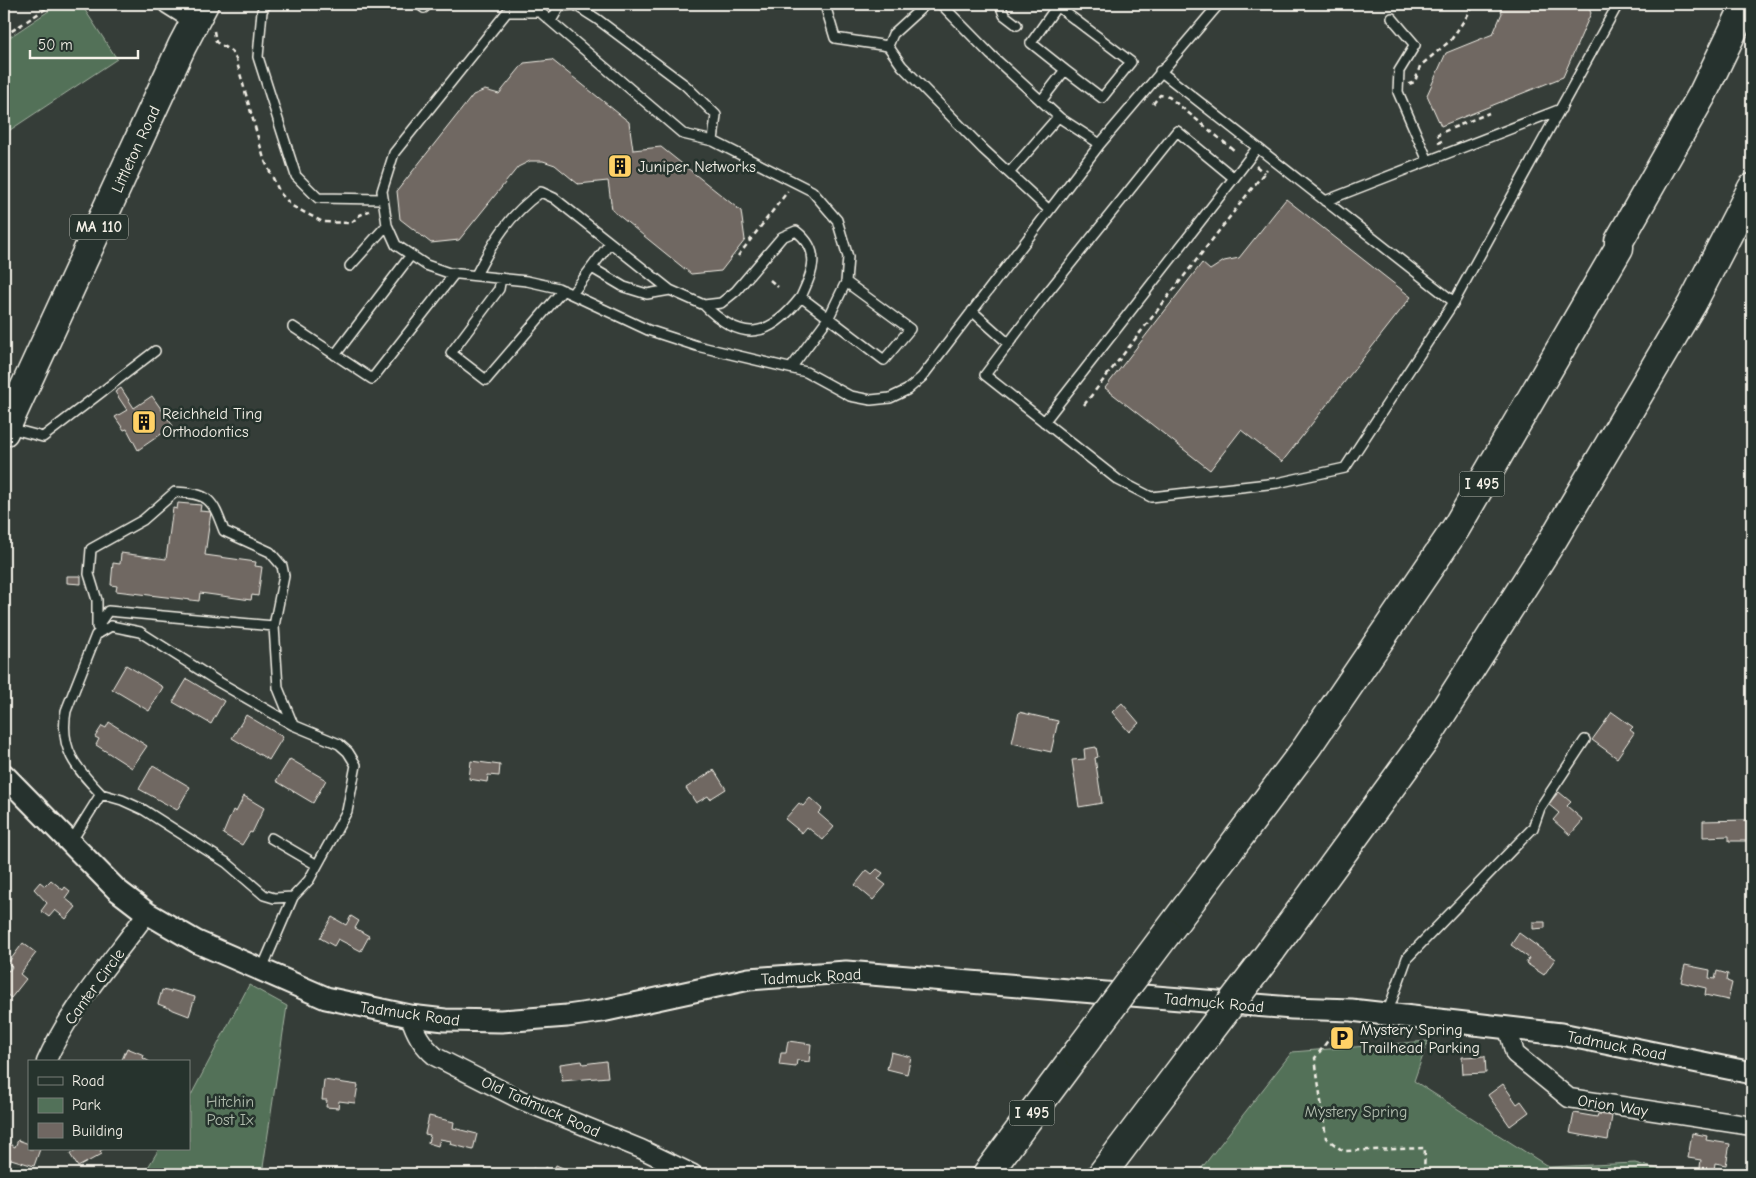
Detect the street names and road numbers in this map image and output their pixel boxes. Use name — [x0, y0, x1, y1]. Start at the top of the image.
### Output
street label: Littleton Road — [108, 103, 164, 196]
road number: MA 110 — [70, 214, 128, 240]
road number: I 495 — [1460, 472, 1504, 496]
street label: Canter Circle — [61, 945, 128, 1028]
street label: Tadmuck Road — [760, 965, 862, 989]
street label: Tadmuck Road — [1163, 990, 1265, 1016]
street label: Tadmuck Road — [359, 998, 461, 1030]
street label: Tadmuck Road — [1566, 1028, 1668, 1064]
street label: Old Tadmuck Road — [478, 1073, 603, 1141]
street label: Orion Way — [1576, 1092, 1650, 1121]
road number: I 495 — [1010, 1100, 1054, 1126]

